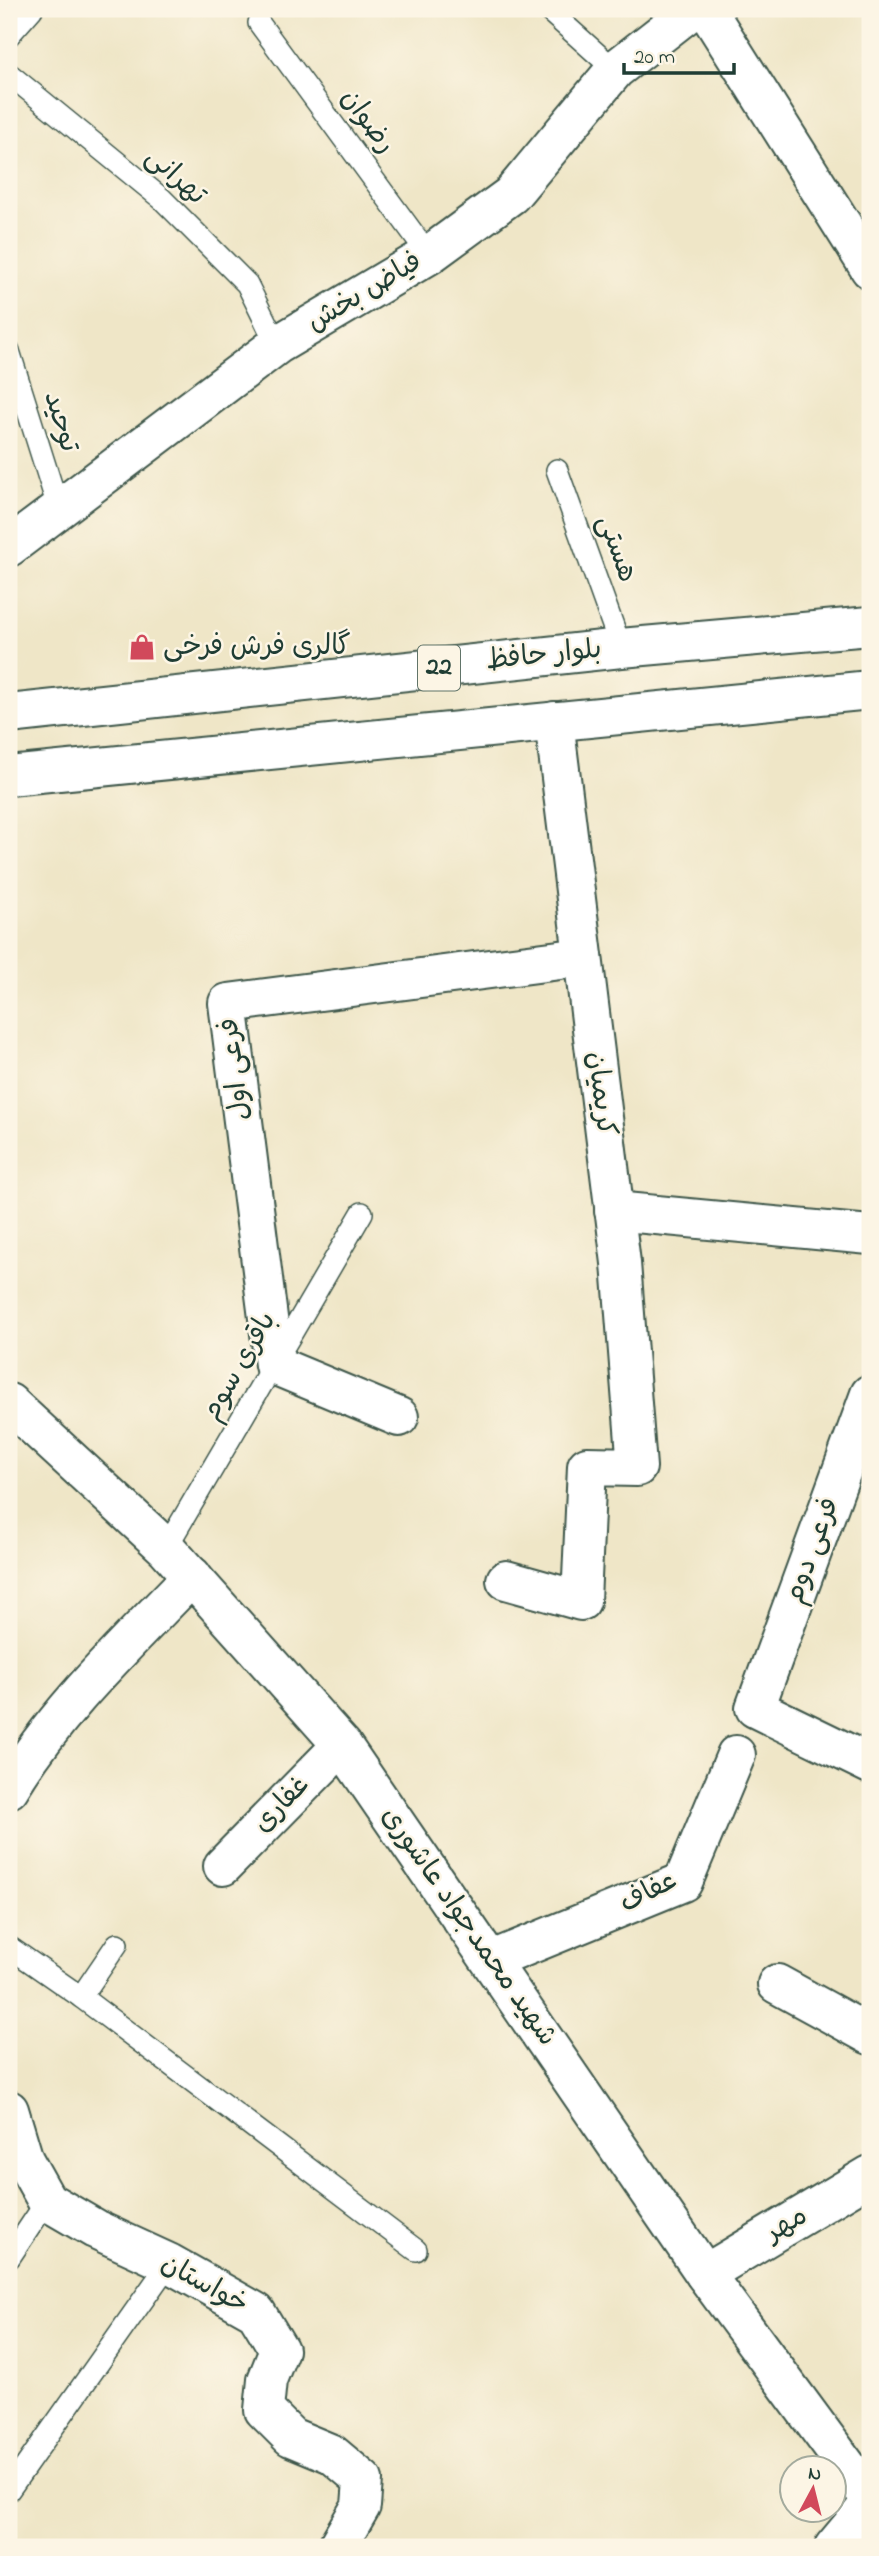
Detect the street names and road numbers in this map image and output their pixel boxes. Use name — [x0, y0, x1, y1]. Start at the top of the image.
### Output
street label: رضوان — [329, 81, 405, 163]
street label: تهرانی — [135, 138, 216, 216]
street label: فیاض بخش — [300, 242, 430, 344]
street label: توحید — [31, 386, 89, 458]
street label: هستی — [585, 510, 647, 588]
street label: بلوار حافظ — [484, 630, 604, 682]
road number: 22 — [418, 646, 460, 690]
street label: فرعی اول — [209, 1015, 263, 1123]
street label: کریمیان — [574, 1049, 626, 1139]
street label: باقری سوم — [192, 1305, 288, 1429]
street label: فرعی دوم — [775, 1492, 851, 1610]
street label: غفاری — [244, 1767, 320, 1843]
street label: شهید محمدجواد عاشوری — [370, 1799, 566, 2055]
street label: عفاف — [613, 1861, 685, 1925]
street label: مهر — [756, 2196, 816, 2255]
street label: خواستان — [153, 2244, 255, 2326]

